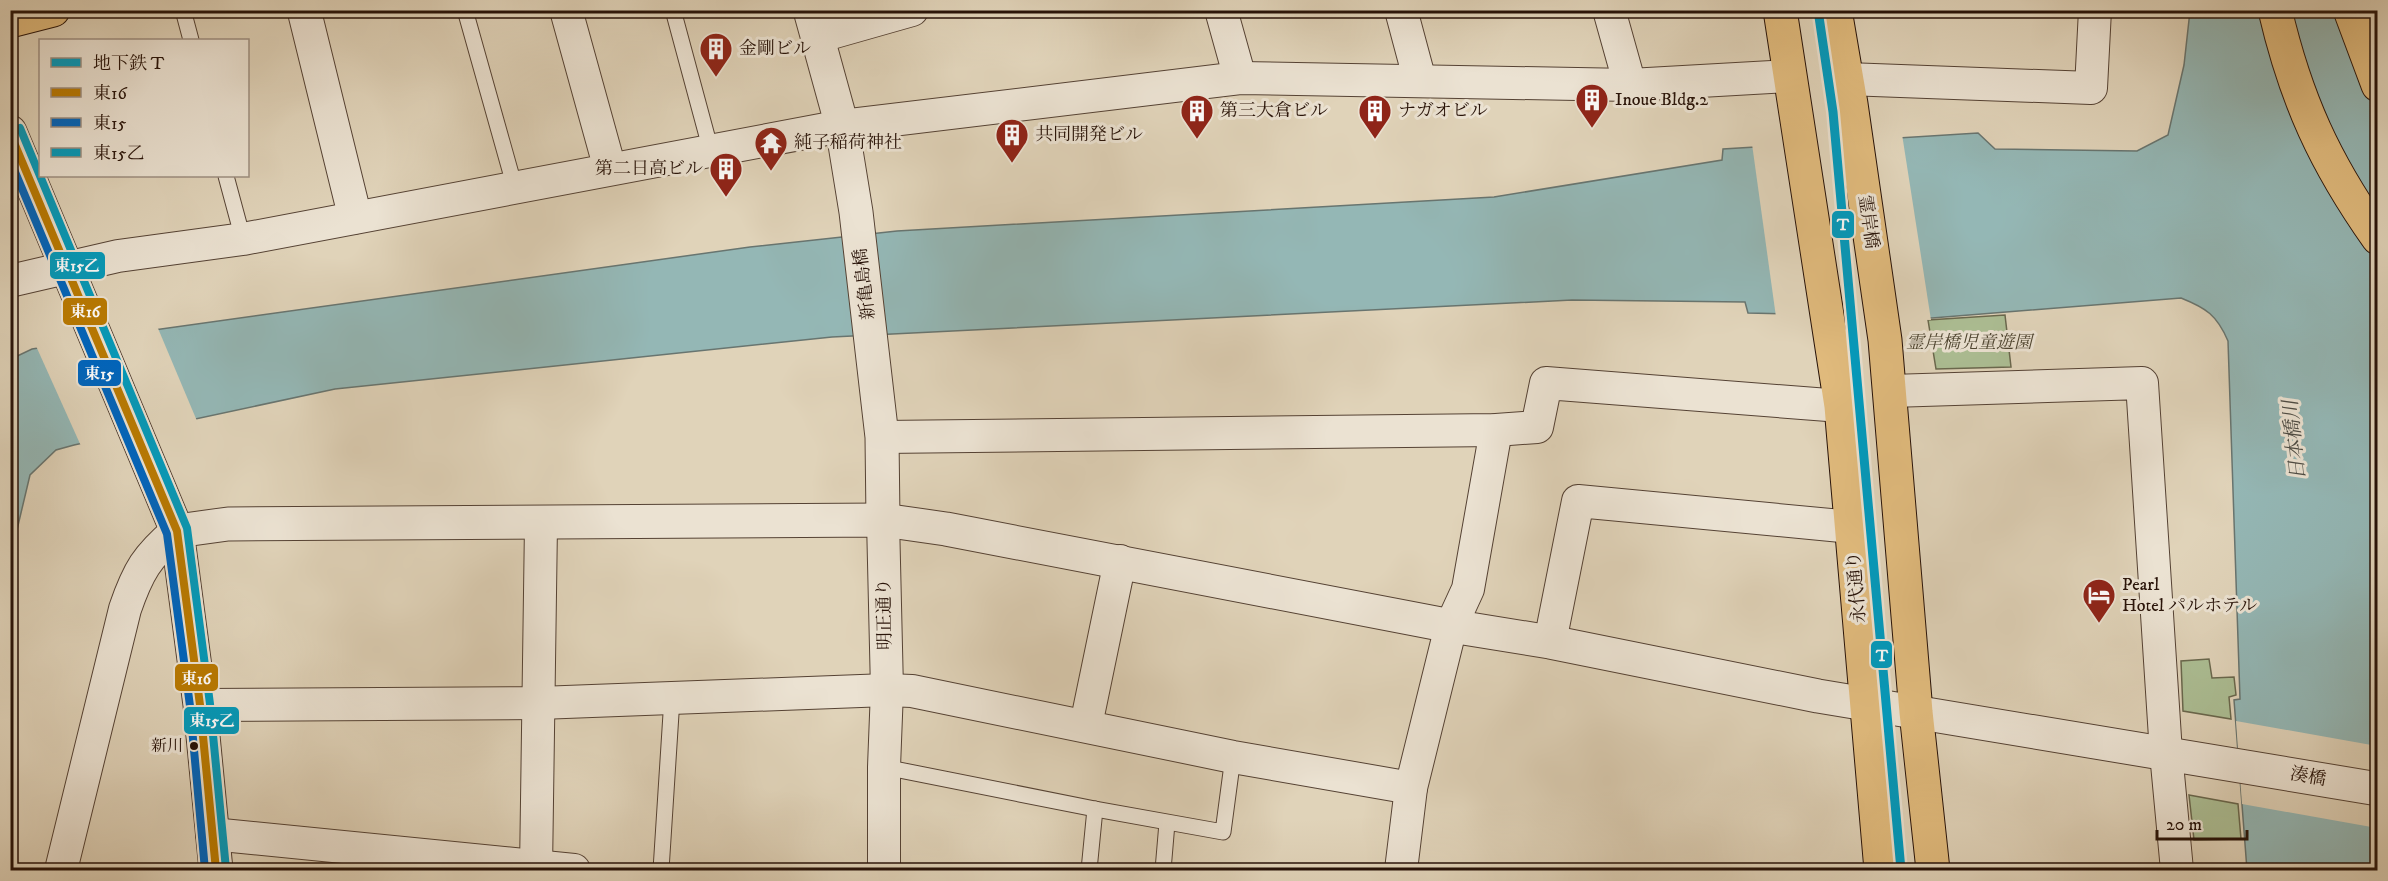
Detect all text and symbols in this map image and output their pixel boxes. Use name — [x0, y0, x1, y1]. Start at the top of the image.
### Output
building icon: 金剛ビル — [698, 31, 734, 78]
place label: 金剛ビル — [739, 38, 811, 60]
legend — [39, 39, 249, 177]
text: 地下鉄 T — [93, 53, 165, 75]
building icon: Inoue Bldg.2 — [1574, 82, 1610, 129]
text: 東16 — [93, 83, 128, 105]
place label: Inoue Bldg.2 — [1615, 89, 1708, 111]
building icon: 第三大倉ビル — [1179, 93, 1215, 140]
building icon: ナガオビル — [1357, 93, 1393, 140]
place label: 第三大倉ビル — [1220, 100, 1328, 122]
place label: ナガオビル — [1398, 100, 1488, 122]
text: 東15 — [93, 113, 126, 135]
building icon: 共同開発ビル — [994, 117, 1030, 164]
place label: 共同開発ビル — [1035, 124, 1143, 146]
temple icon: 純子稲荷神社 — [753, 125, 789, 172]
place label: 純子稲荷神社 — [794, 132, 902, 154]
text: 東15乙 — [93, 143, 144, 165]
building icon: 第二日高ビル — [708, 151, 744, 198]
place label: 第二日高ビル — [595, 158, 703, 180]
street label: 霊岸橋 — [1853, 194, 1883, 250]
line badge: T — [1831, 210, 1855, 239]
text: T — [1836, 215, 1850, 235]
street label: 新亀島橋 — [850, 247, 880, 321]
line badge: 東15乙 — [49, 251, 106, 280]
text: 東15乙 — [54, 256, 100, 276]
line badge: 東16 — [62, 297, 108, 326]
text: 東16 — [70, 302, 102, 322]
park label: 霊岸橋児童遊園 — [1906, 332, 2035, 354]
line badge: 東15 — [77, 359, 122, 387]
text: 東15 — [84, 364, 114, 384]
water label: 日本橋川 — [2278, 397, 2312, 481]
street label: 永代通り — [1843, 550, 1871, 624]
place label: Pearl Hotel パルホテル — [2122, 574, 2257, 617]
hotel icon: Pearl Hotel パルホテル — [2081, 577, 2117, 624]
street label: 明正通り — [873, 578, 897, 650]
line badge: T — [1870, 640, 1893, 669]
text: T — [1875, 646, 1889, 666]
line badge: 東16 — [174, 663, 219, 692]
text: 東16 — [181, 669, 213, 689]
line badge: 東15乙 — [183, 706, 240, 735]
text: 東15乙 — [189, 711, 235, 731]
place label: 新川 — [151, 736, 183, 756]
marker: 新川 — [188, 740, 200, 752]
street label: 湊橋 — [2288, 763, 2328, 791]
scale bar — [2157, 803, 2247, 841]
text: 20 m — [2166, 814, 2202, 836]

